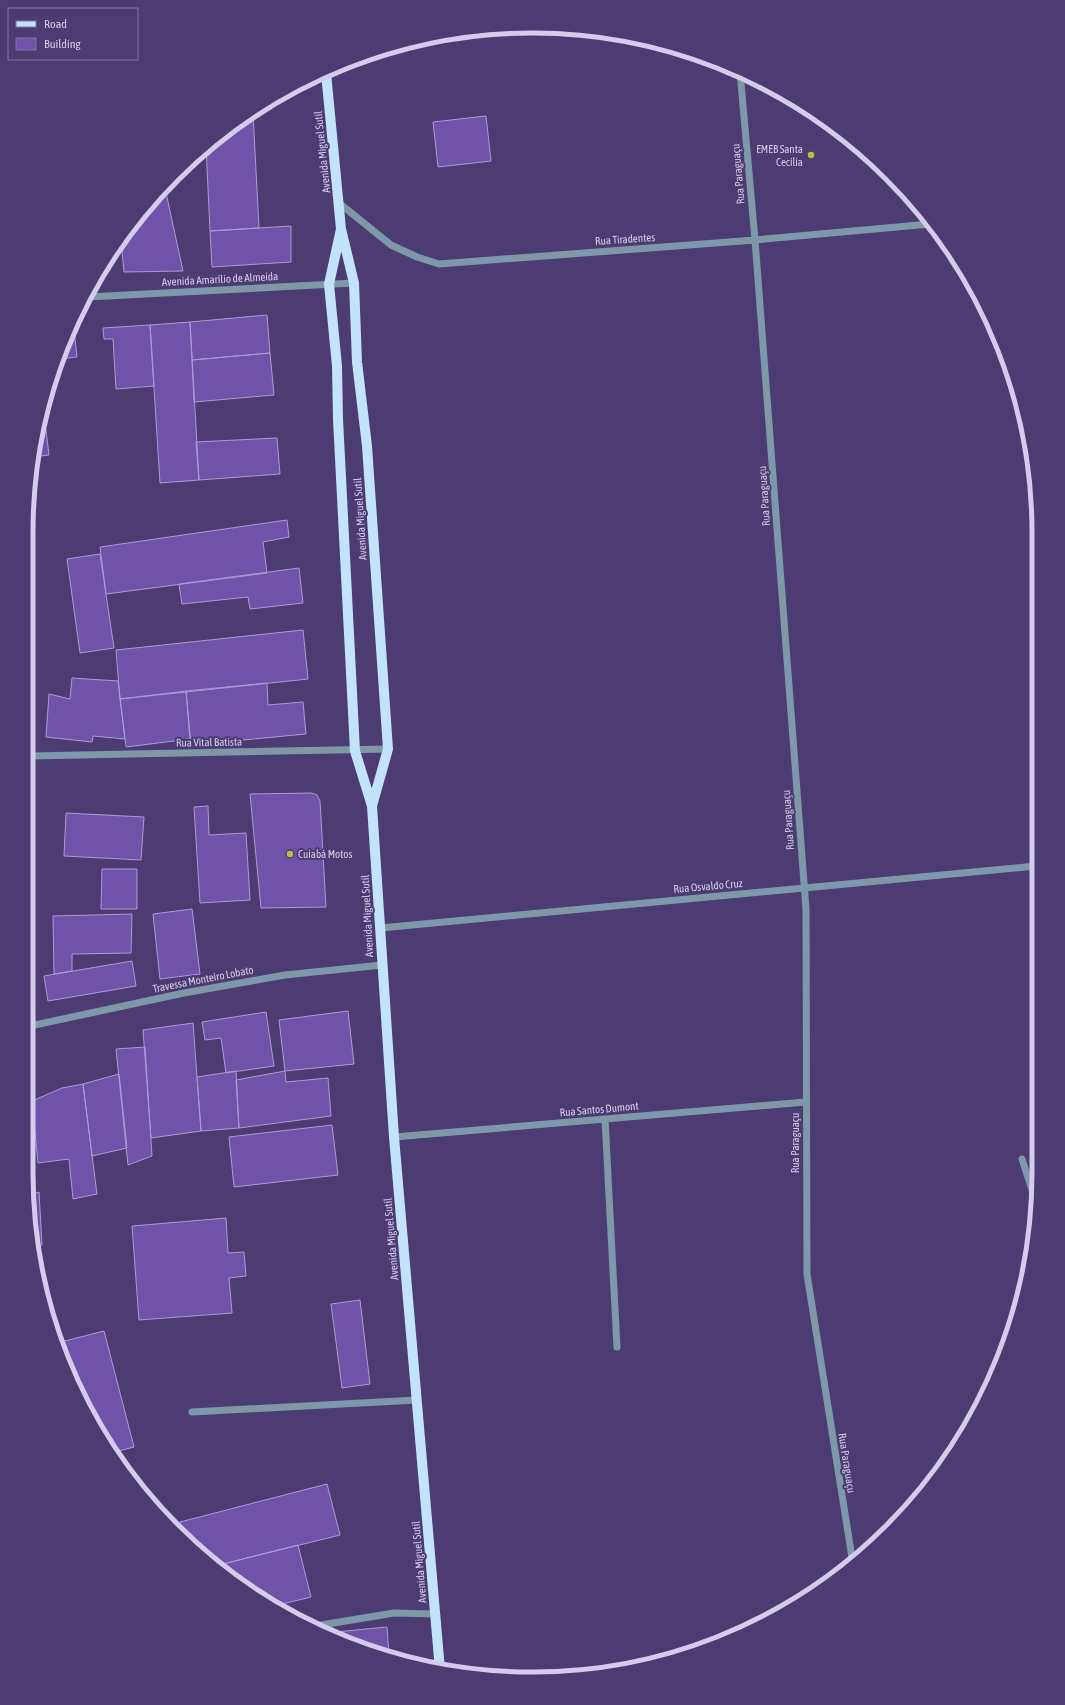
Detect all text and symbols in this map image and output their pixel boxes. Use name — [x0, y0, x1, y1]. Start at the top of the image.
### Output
legend — [8, 8, 138, 60]
text: Road — [44, 17, 67, 31]
text: Building — [44, 37, 82, 51]
street label: Avenida Miguel Sutil — [312, 110, 332, 194]
street label: Rua Paraguaçu — [729, 143, 747, 205]
place label: EMEB Santa Cecília — [756, 143, 803, 168]
marker: EMEB Santa Cecília — [806, 150, 816, 160]
street label: Rua Tiradentes — [595, 231, 656, 247]
street label: Avenida Amarílio de Almeida — [161, 270, 279, 288]
street label: Rua Paraguaçu — [756, 465, 772, 527]
street label: Avenida Miguel Sutil — [351, 477, 369, 561]
street label: Rua Vital Batista — [176, 735, 242, 749]
street label: Rua Paraguaçu — [780, 789, 796, 851]
place label: Cuiabá Motos — [298, 848, 353, 860]
marker: Cuiabá Motos — [285, 849, 295, 859]
street label: Avenida Miguel Sutil — [359, 874, 375, 957]
street label: Rua Osvaldo Cruz — [673, 877, 743, 895]
street label: Travessa Monteiro Lobato — [152, 963, 254, 995]
street label: Rua Santos Dumont — [559, 1100, 639, 1118]
street label: Rua Paraguaçu — [789, 1113, 801, 1173]
street label: Avenida Miguel Sutil — [381, 1197, 401, 1281]
street label: Rua Paraguaçu — [836, 1432, 858, 1494]
street label: Avenida Miguel Sutil — [409, 1520, 429, 1604]

